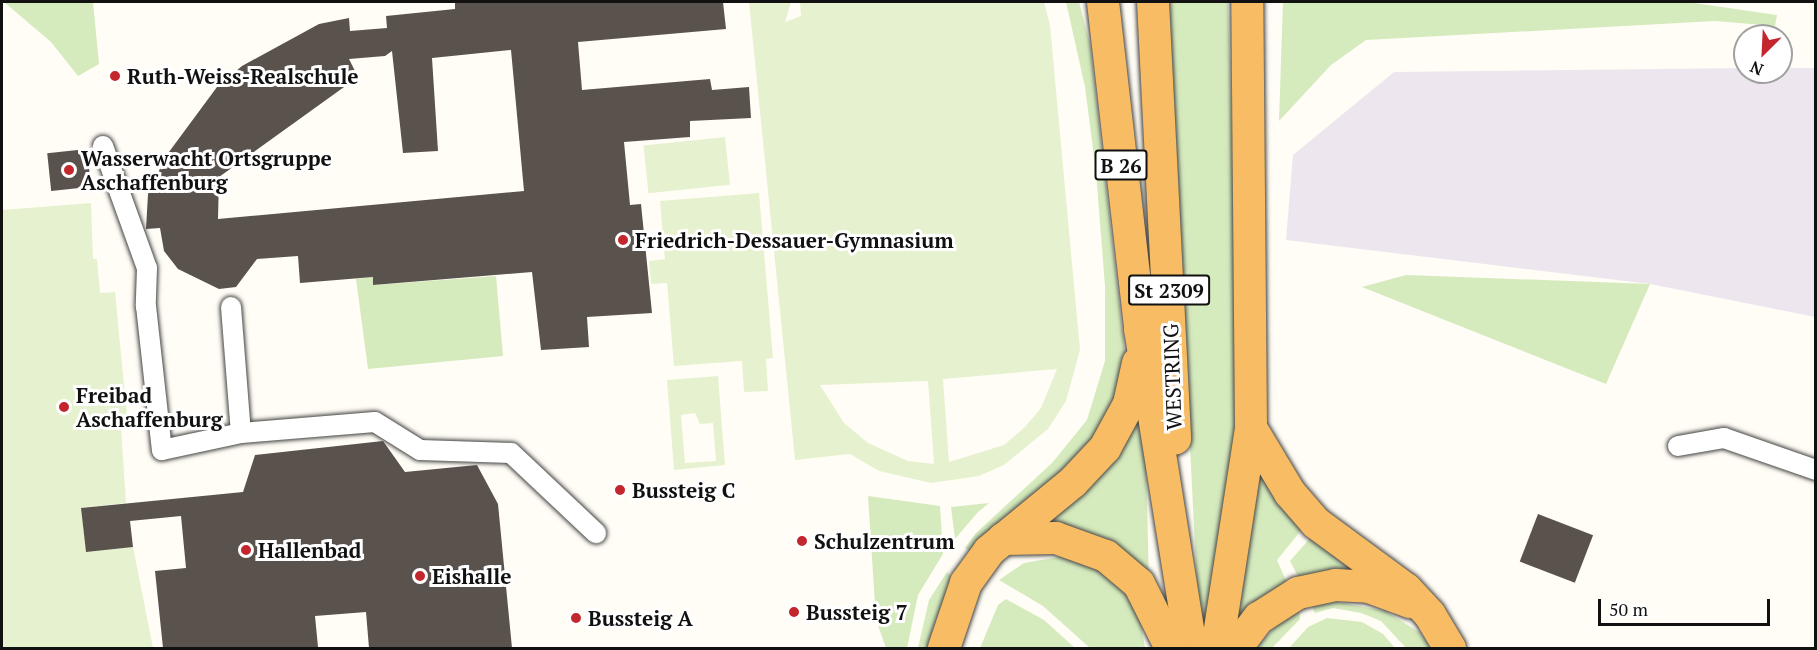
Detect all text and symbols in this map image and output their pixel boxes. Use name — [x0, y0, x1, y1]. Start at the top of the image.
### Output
north arrow — [1733, 24, 1793, 84]
text: N — [1746, 56, 1767, 81]
place label: Ruth-Weiss-Realschule — [127, 63, 359, 89]
marker: Ruth-Weiss-Realschule — [108, 69, 122, 83]
place label: Wasserwacht Ortsgruppe Aschaffenburg — [81, 145, 332, 195]
road number: B 26 — [1094, 148, 1148, 182]
marker: Wasserwacht Ortsgruppe Aschaffenburg — [62, 163, 76, 177]
place label: Friedrich-Dessauer-Gymnasium — [635, 227, 954, 253]
marker: Friedrich-Dessauer-Gymnasium — [616, 233, 630, 247]
road number: St 2309 — [1127, 273, 1211, 307]
street label: WESTRING — [1158, 323, 1186, 431]
place label: Freibad Aschaffenburg — [76, 382, 223, 432]
marker: Freibad Aschaffenburg — [57, 400, 71, 414]
place label: Bussteig C — [632, 477, 736, 503]
marker: Bussteig C — [613, 483, 627, 497]
place label: Schulzentrum — [814, 528, 955, 554]
marker: Schulzentrum — [795, 534, 809, 548]
place label: Hallenbad — [258, 537, 361, 563]
marker: Hallenbad — [239, 543, 253, 557]
place label: Eishalle — [432, 563, 512, 589]
marker: Eishalle — [413, 569, 427, 583]
scale bar — [1601, 587, 1774, 625]
text: 50 m — [1609, 597, 1648, 621]
place label: Bussteig 7 — [806, 599, 908, 625]
place label: Bussteig A — [588, 605, 693, 631]
marker: Bussteig 7 — [787, 605, 801, 619]
marker: Bussteig A — [569, 611, 583, 625]

